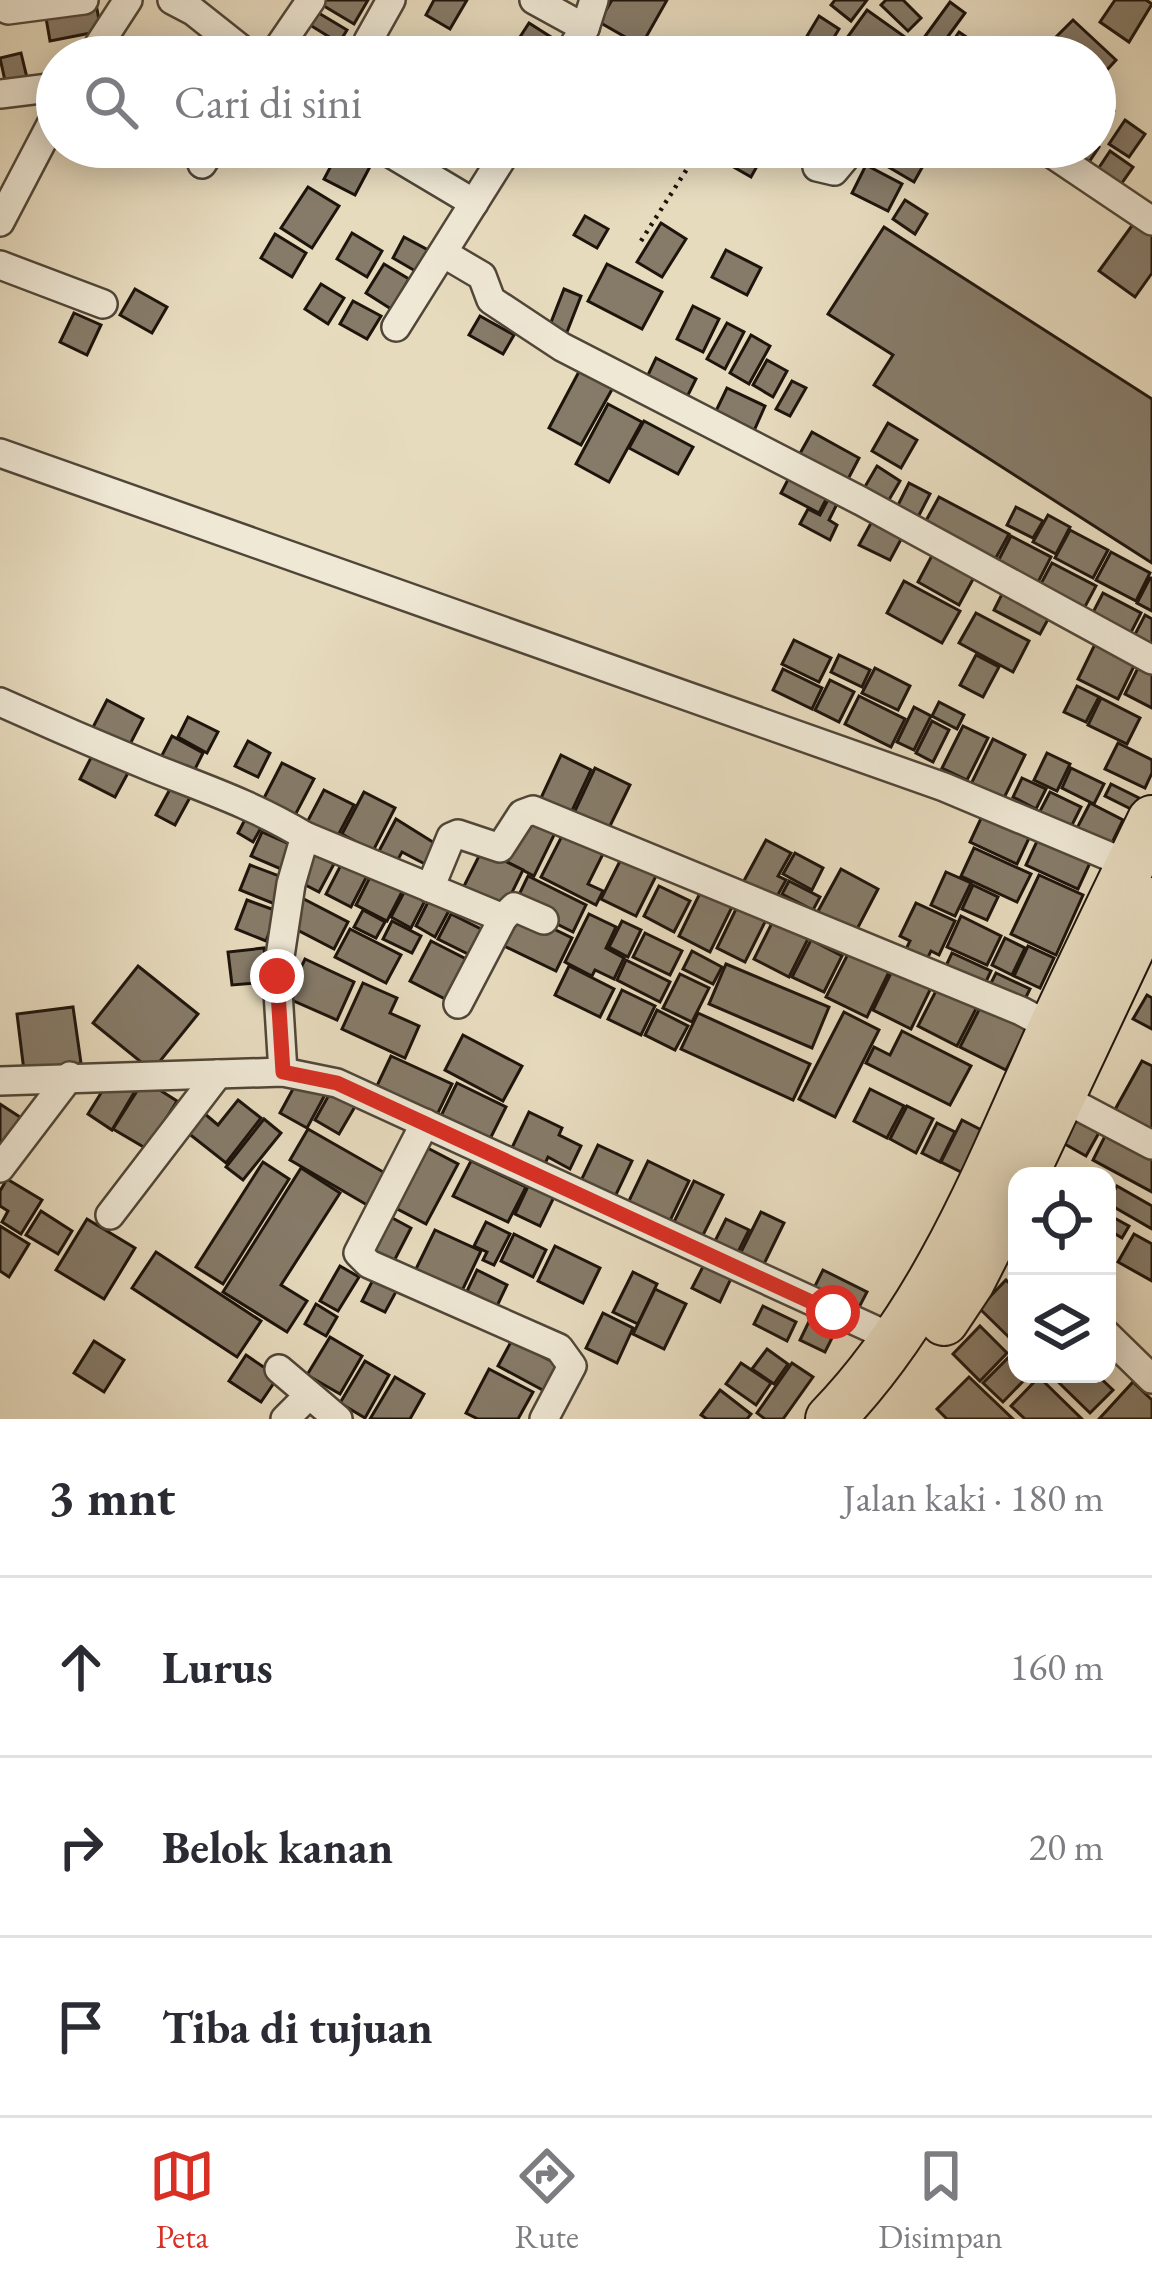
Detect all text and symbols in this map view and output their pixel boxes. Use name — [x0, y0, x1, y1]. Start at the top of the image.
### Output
search box — [36, 36, 1116, 168]
icon: search — [78, 69, 144, 135]
text: Cari di sini — [174, 73, 362, 131]
route end — [250, 949, 304, 1003]
map controls — [1008, 1167, 1116, 1383]
button: locate — [1008, 1167, 1116, 1275]
button: layers — [1008, 1275, 1116, 1383]
route start — [806, 1285, 860, 1339]
text: 3 mnt — [48, 1464, 175, 1530]
text: Jalan kaki · 180 m — [842, 1472, 1104, 1523]
icon: ahead — [48, 1634, 114, 1700]
text: Lurus — [162, 1638, 273, 1696]
text: 160 m — [1010, 1641, 1104, 1692]
icon: right — [48, 1814, 114, 1880]
text: Belok kanan — [162, 1818, 393, 1876]
text: 20 m — [1028, 1821, 1104, 1872]
icon: arrive — [48, 1994, 114, 2060]
text: Tiba di tujuan — [162, 1998, 433, 2056]
tab: Peta — [149, 2143, 215, 2258]
tab: Rute — [514, 2143, 580, 2258]
tab: Disimpan — [878, 2143, 1003, 2258]

